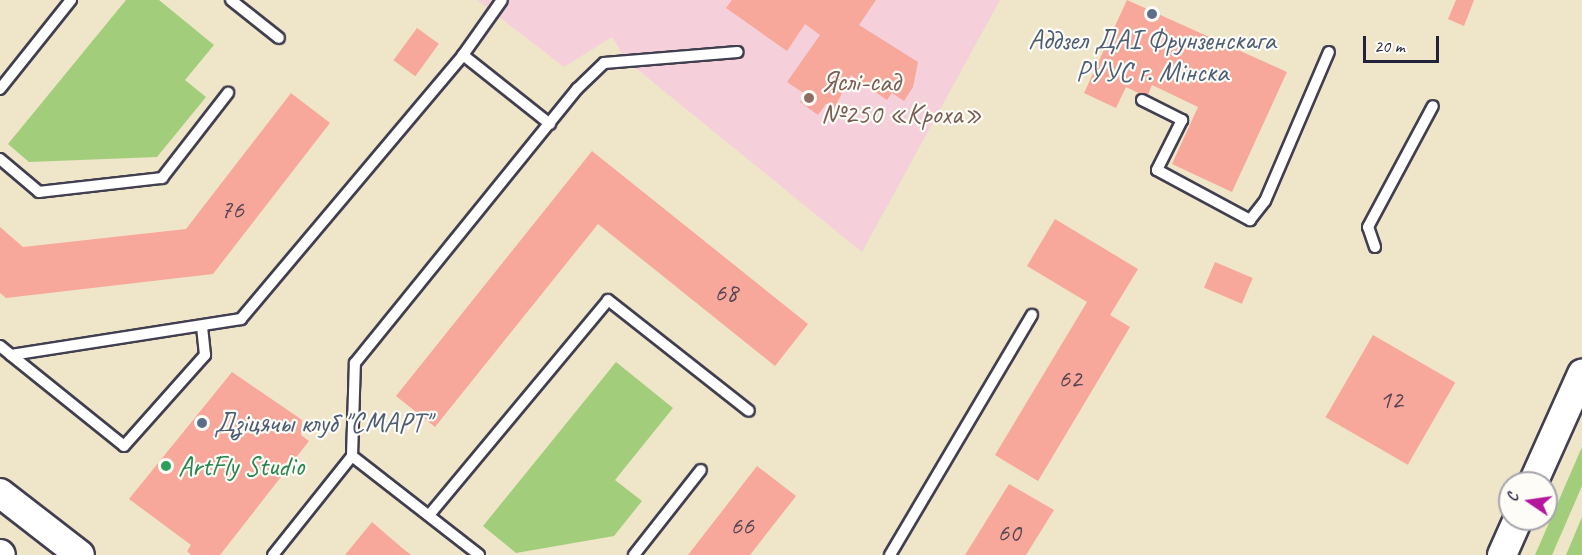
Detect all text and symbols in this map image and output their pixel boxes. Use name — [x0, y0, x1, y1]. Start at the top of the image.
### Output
marker: Аддзел ДАІ Фрунзенскага РУУС г. Мінска — [1145, 7, 1159, 21]
place label: Аддзел ДАІ Фрунзенскага РУУС г. Мінска — [1028, 23, 1276, 89]
scale bar — [1366, 24, 1442, 62]
text: 20 m — [1374, 35, 1405, 57]
place label: Яслі-сад №250 «Кроха» — [821, 65, 982, 131]
marker: Яслі-сад №250 «Кроха» — [802, 91, 816, 105]
house number: 76 — [220, 194, 244, 226]
house number: 68 — [714, 277, 738, 309]
house number: 62 — [1058, 363, 1082, 395]
house number: 12 — [1379, 384, 1403, 416]
place label: Дзіцячы клуб "СМАРТ" — [214, 406, 431, 440]
marker: Дзіцячы клуб "СМАРТ" — [195, 416, 209, 430]
place label: ArtFly Studio — [178, 449, 305, 483]
marker: ArtFly Studio — [159, 459, 173, 473]
north arrow — [1498, 471, 1558, 531]
text: С — [1502, 491, 1523, 503]
house number: 66 — [730, 510, 754, 542]
house number: 60 — [997, 517, 1021, 549]

